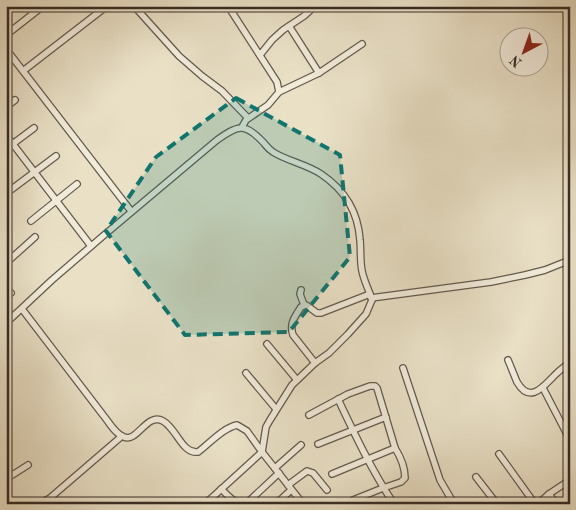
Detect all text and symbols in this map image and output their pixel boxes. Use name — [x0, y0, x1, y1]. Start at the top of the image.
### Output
north arrow — [498, 28, 548, 78]
text: N — [507, 52, 525, 70]

